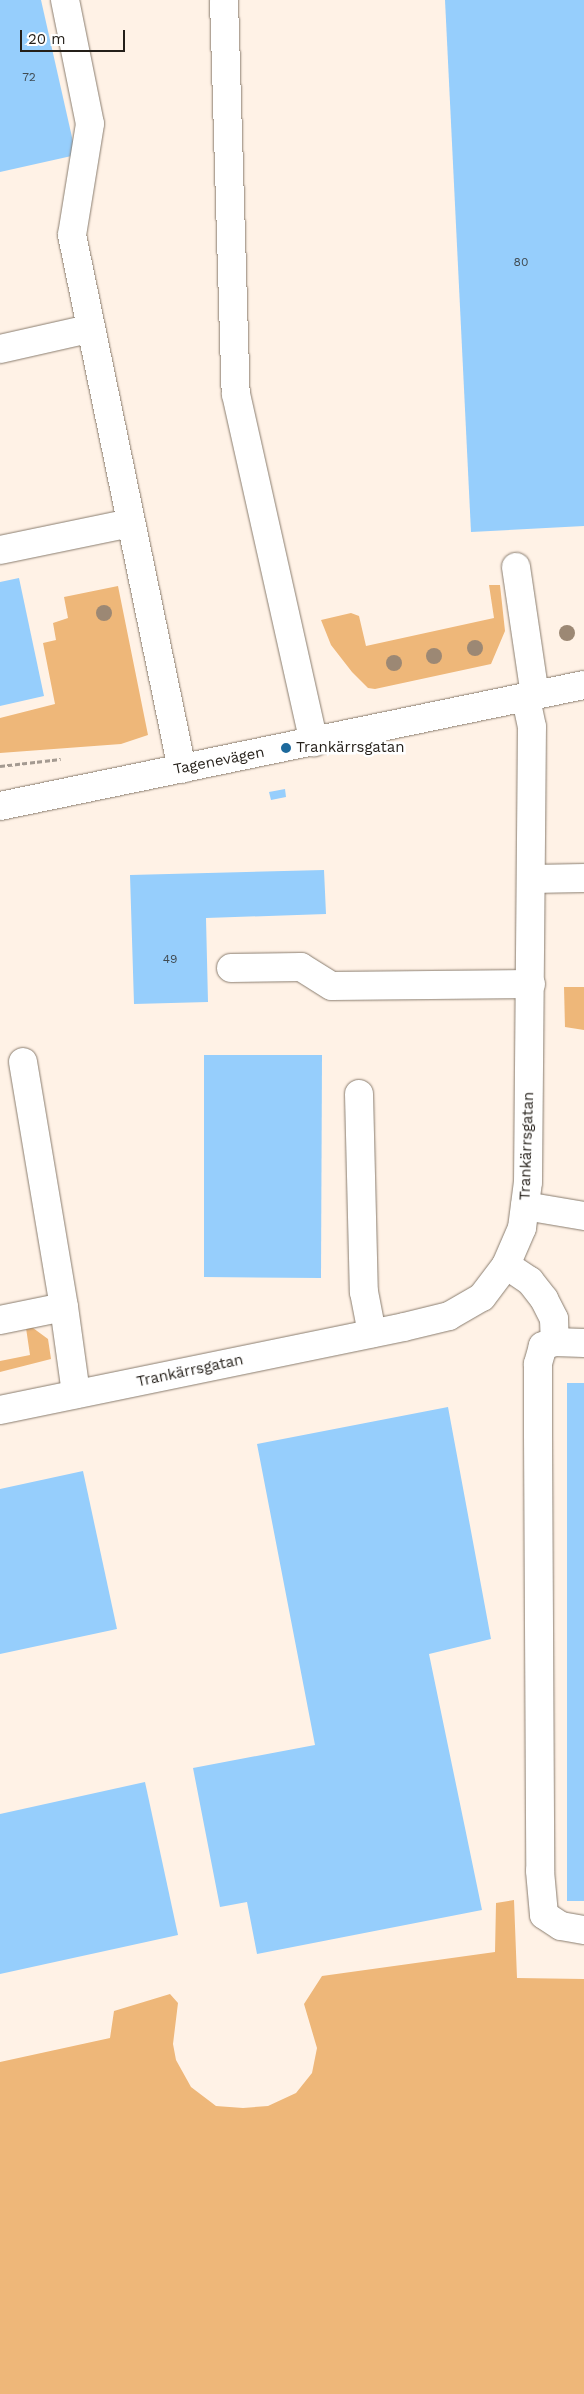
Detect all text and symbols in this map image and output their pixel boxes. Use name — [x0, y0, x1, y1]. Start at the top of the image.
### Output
scale bar — [22, 20, 128, 52]
text: 20 m — [28, 30, 66, 48]
house number: 72 — [22, 71, 36, 85]
house number: 80 — [514, 256, 528, 270]
place label: Trankärrsgatan — [296, 739, 405, 757]
marker: Trankärrsgatan — [280, 742, 292, 754]
street label: Tagenevägen — [172, 743, 266, 779]
house number: 49 — [163, 953, 177, 967]
street label: Trankärrsgatan — [516, 1091, 538, 1201]
street label: Trankärrsgatan — [135, 1351, 245, 1391]

